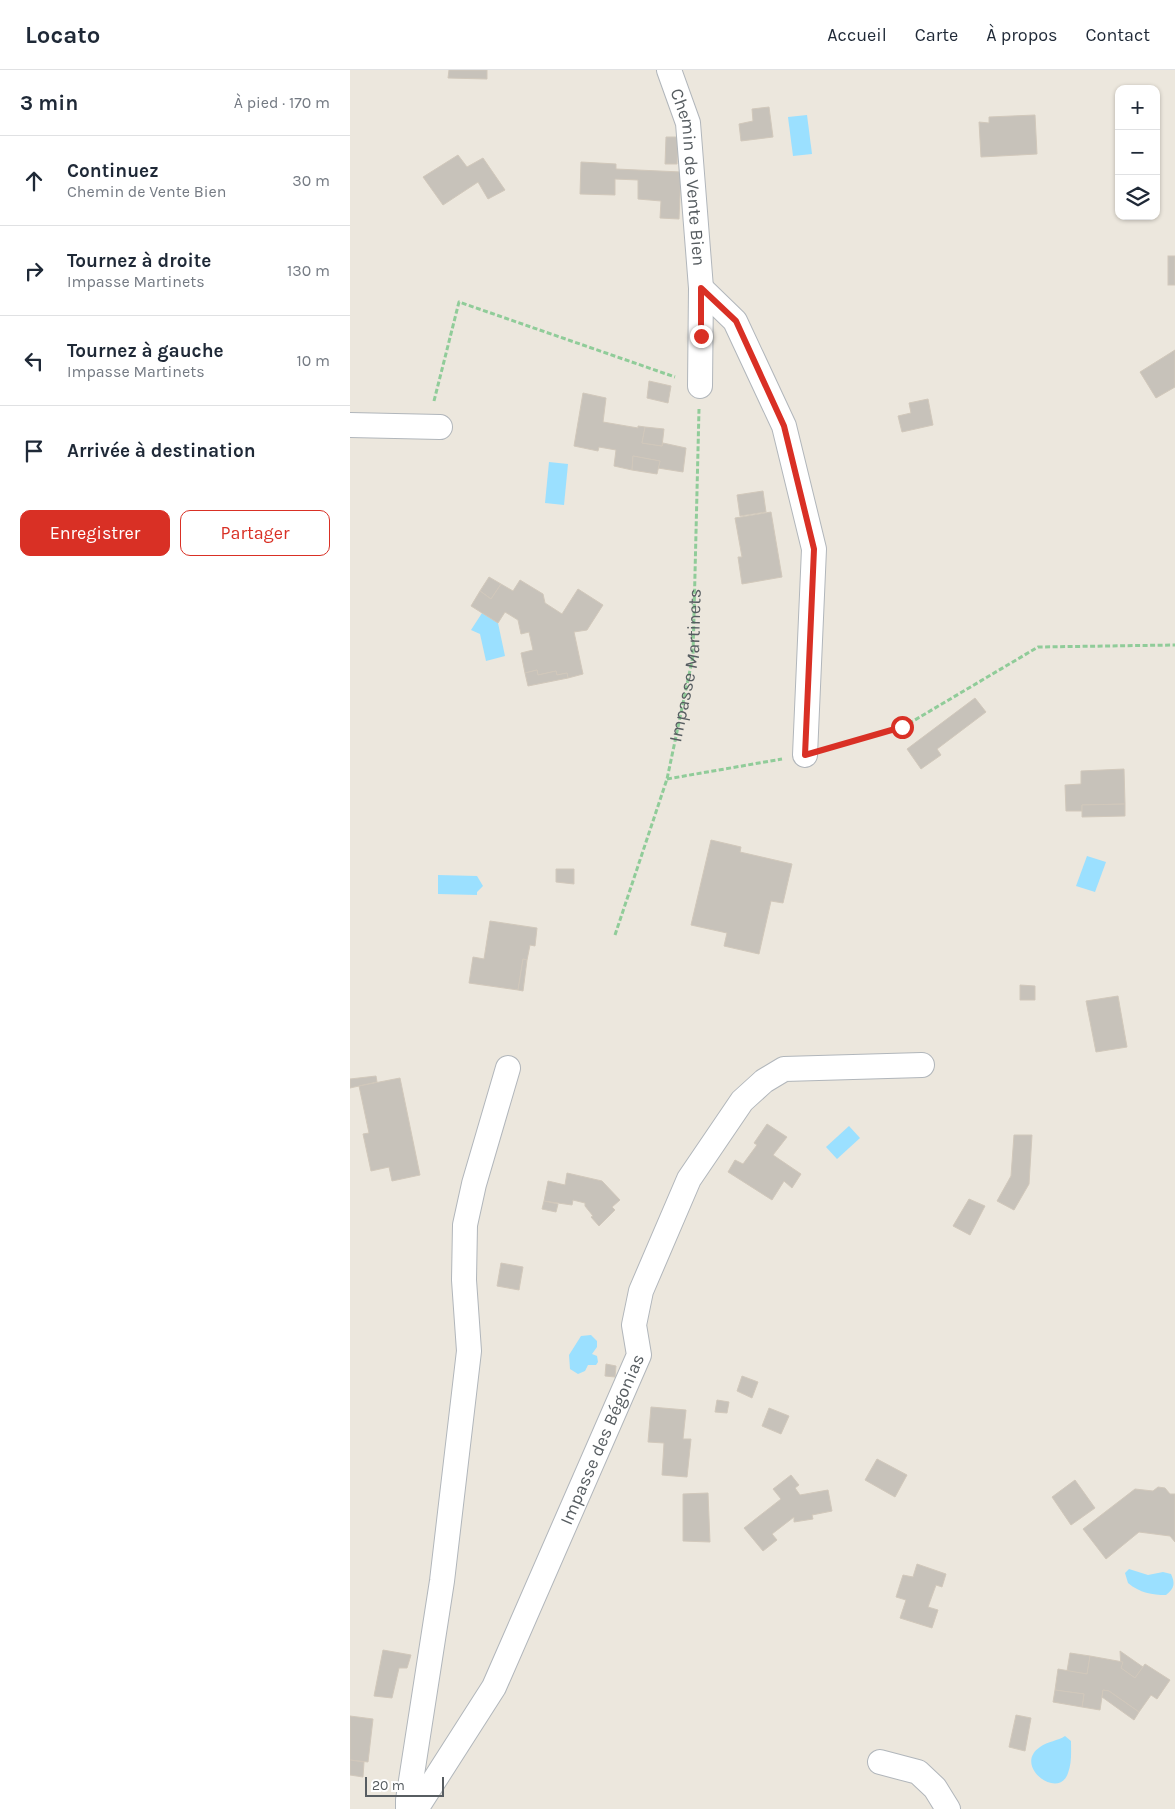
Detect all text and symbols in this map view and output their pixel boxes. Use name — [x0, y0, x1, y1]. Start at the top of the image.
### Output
text: Locato — [25, 21, 100, 49]
text: Accueil — [827, 24, 887, 46]
text: Carte — [915, 24, 958, 46]
text: À propos — [986, 24, 1058, 46]
text: Contact — [1086, 24, 1150, 46]
street label: Chemin de Vente Bien — [665, 85, 710, 267]
map controls — [1115, 85, 1160, 220]
button: + — [1115, 85, 1160, 130]
text: 3 min — [20, 91, 78, 115]
text: À pied · 170 m — [234, 93, 330, 112]
button: − — [1115, 130, 1160, 175]
text: Continuez — [67, 160, 159, 182]
icon: ahead — [20, 167, 48, 195]
text: 30 m — [292, 171, 330, 190]
button: layers — [1115, 175, 1160, 220]
text: Chemin de Vente Bien — [67, 182, 226, 201]
text: Tournez à droite — [67, 250, 211, 272]
icon: right — [20, 257, 48, 285]
text: 130 m — [287, 261, 330, 280]
text: Impasse Martinets — [67, 272, 205, 291]
route end — [690, 325, 713, 348]
text: Tournez à gauche — [67, 340, 224, 362]
icon: left — [20, 347, 48, 375]
text: 10 m — [296, 351, 330, 370]
text: Impasse Martinets — [67, 362, 205, 381]
icon: arrive — [20, 437, 48, 465]
text: Arrivée à destination — [67, 440, 256, 462]
button: Enregistrer — [20, 510, 170, 556]
button: Partager — [180, 510, 330, 556]
street label: Impasse Martinets — [664, 588, 706, 744]
route start — [891, 716, 914, 739]
street label: Impasse des Bégonias — [555, 1350, 649, 1528]
scale bar — [365, 1774, 444, 1797]
text: 20 m — [372, 1777, 405, 1794]

